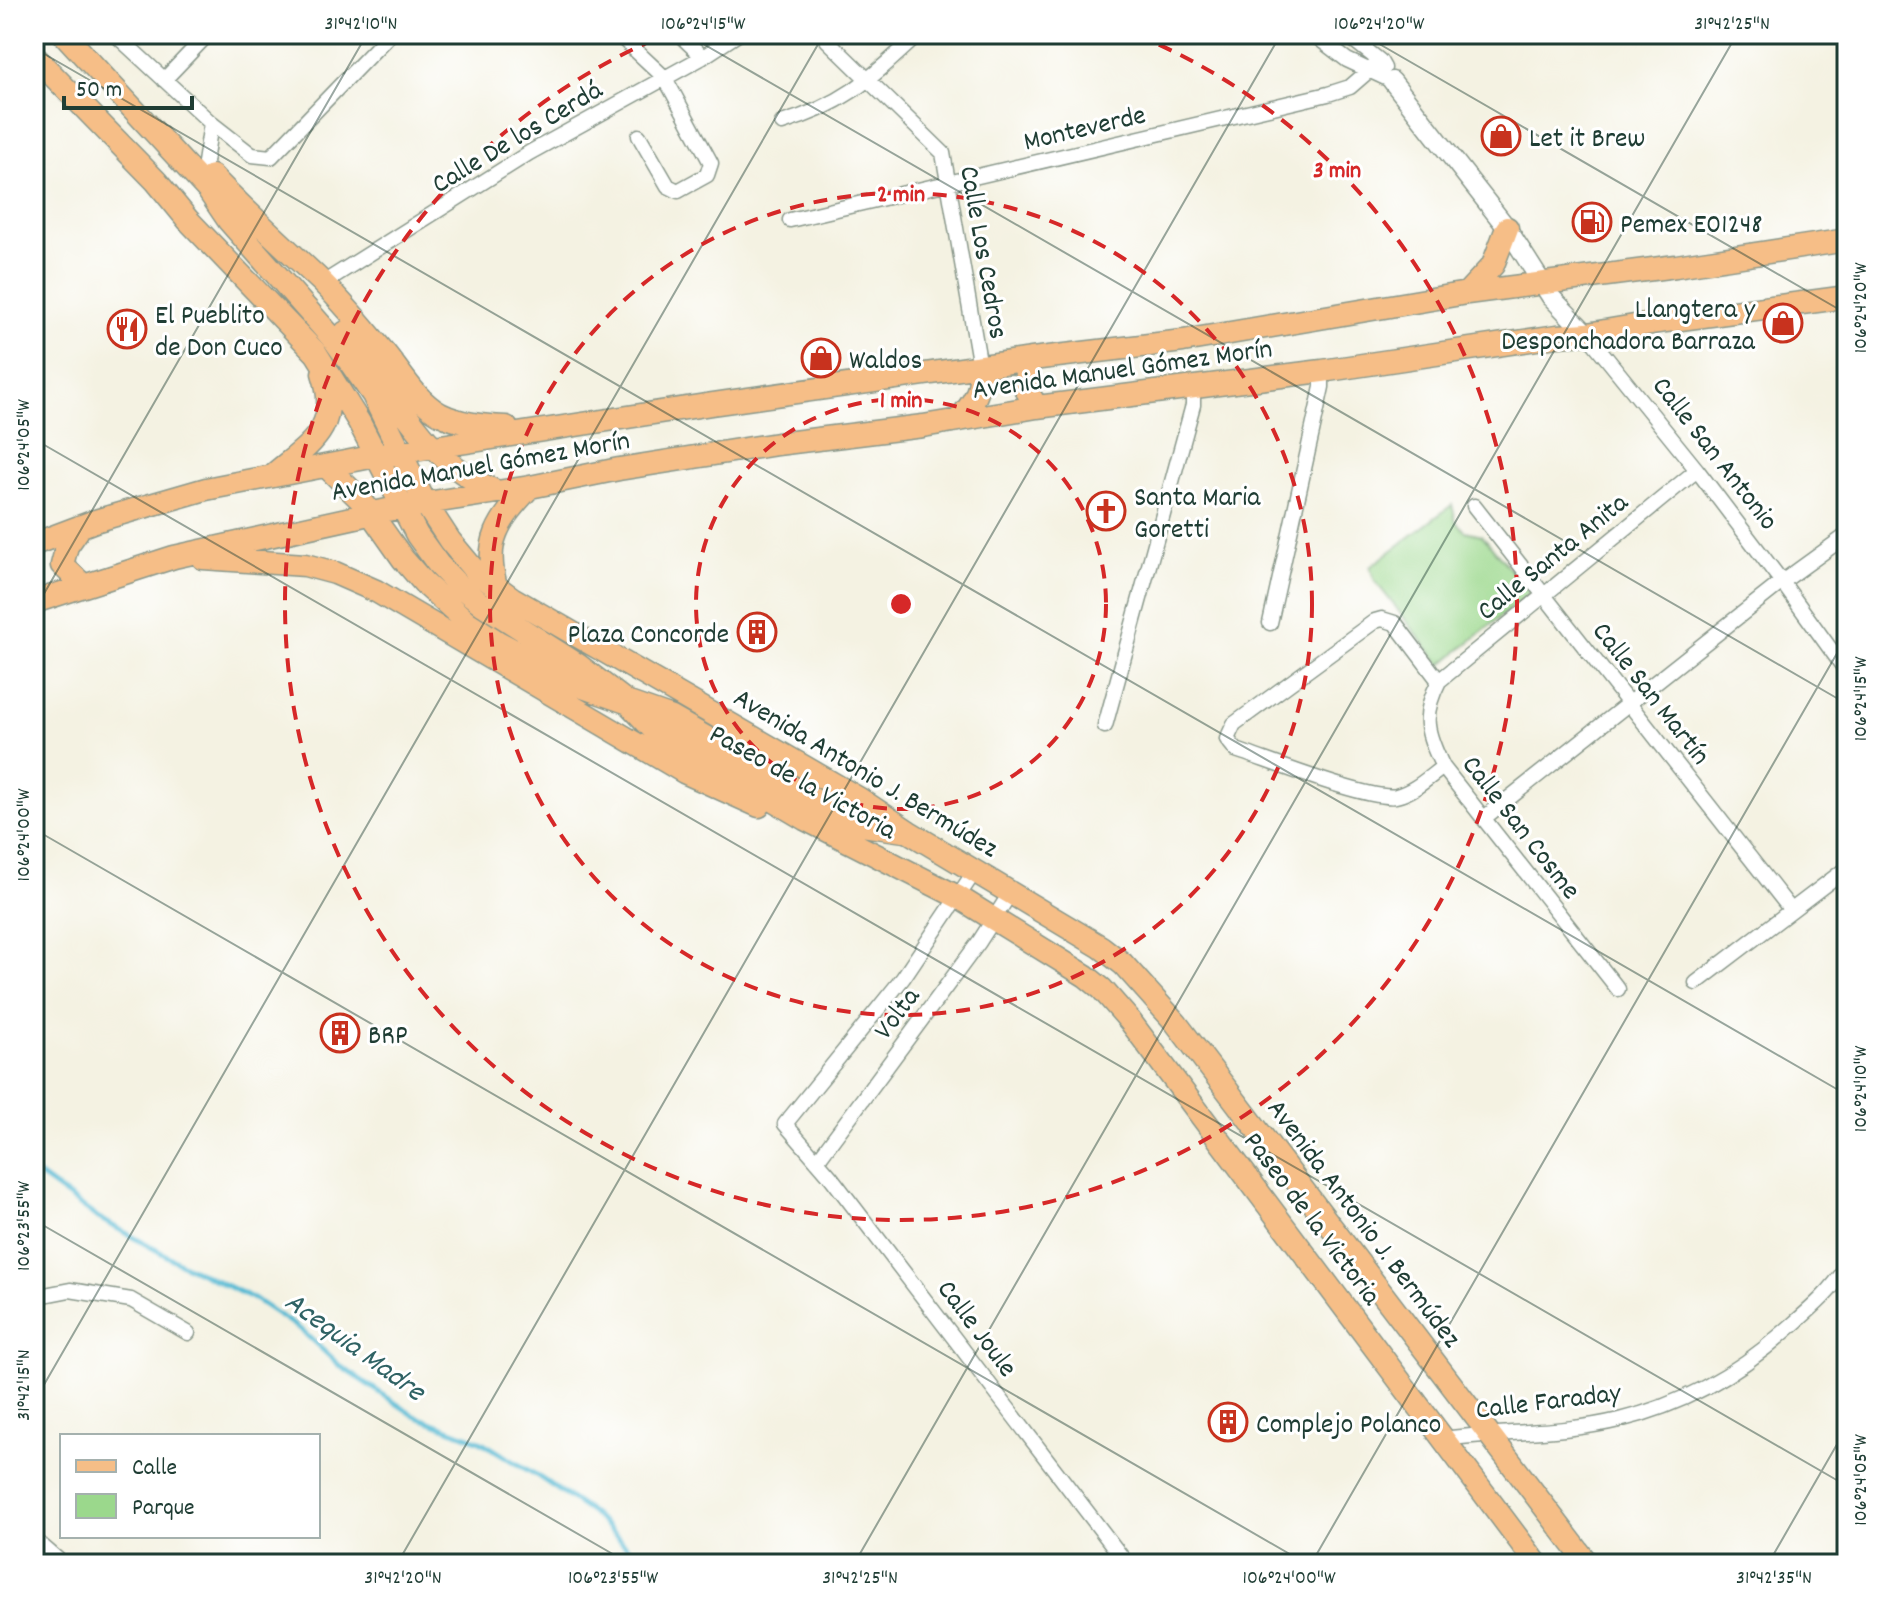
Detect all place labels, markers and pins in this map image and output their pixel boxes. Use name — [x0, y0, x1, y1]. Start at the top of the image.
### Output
shop icon: Let it Brew — [1480, 115, 1522, 157]
place label: Let it Brew — [1529, 121, 1645, 161]
fuel station icon: Pemex E01248 — [1571, 201, 1613, 243]
place label: Pemex E01248 — [1620, 207, 1763, 247]
place label: Llangtera y Desponchadora Barraza — [1501, 292, 1756, 364]
place label: El Pueblito de Don Cuco — [155, 298, 283, 370]
shop icon: Llangtera y Desponchadora Barraza — [1762, 302, 1804, 344]
restaurant icon: El Pueblito de Don Cuco — [106, 308, 148, 350]
shop icon: Waldos — [800, 337, 842, 379]
place label: Waldos — [849, 343, 922, 383]
place label: Santa Maria Goretti — [1134, 480, 1261, 552]
church icon: Santa Maria Goretti — [1085, 490, 1127, 532]
centre of rings — [887, 590, 915, 618]
building icon: Plaza Concorde — [736, 611, 778, 653]
place label: Plaza Concorde — [568, 617, 729, 657]
building icon: BRP — [319, 1012, 361, 1054]
place label: BRP — [368, 1018, 408, 1058]
building icon: Complejo Polanco — [1207, 1401, 1249, 1443]
place label: Complejo Polanco — [1256, 1407, 1441, 1447]

